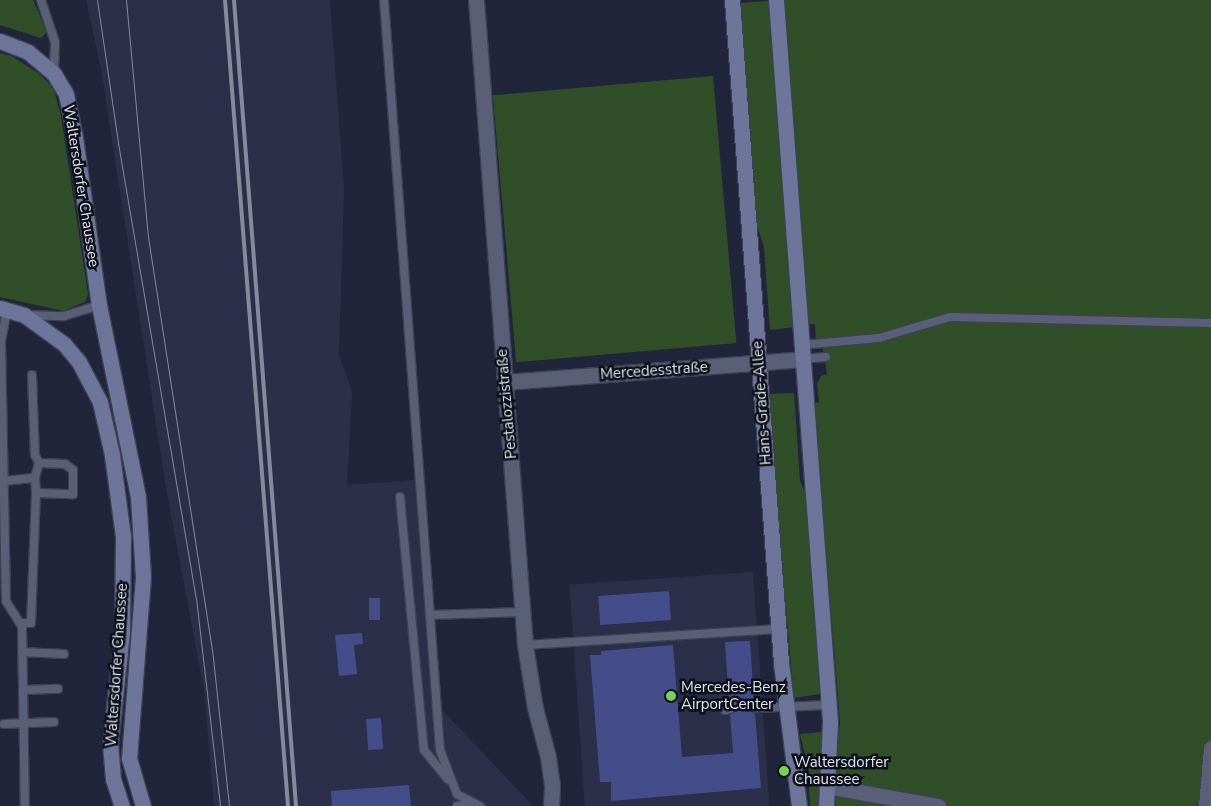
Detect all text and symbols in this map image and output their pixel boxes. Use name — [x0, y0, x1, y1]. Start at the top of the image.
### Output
street label: Waltersdorfer Chaussee — [59, 104, 103, 268]
street label: Hans-Grade-Allee — [749, 340, 775, 466]
street label: Pestalozzistraße — [493, 348, 521, 460]
street label: Mercedesstraße — [600, 358, 708, 384]
street label: Waltersdorfer Chaussee — [102, 583, 132, 747]
place label: Mercedes-Benz AirportCenter — [681, 678, 786, 713]
marker: Mercedes-Benz AirportCenter — [665, 690, 677, 702]
place label: Waltersdorfer Chaussee — [794, 753, 889, 788]
marker: Waltersdorfer Chaussee — [778, 765, 790, 777]

